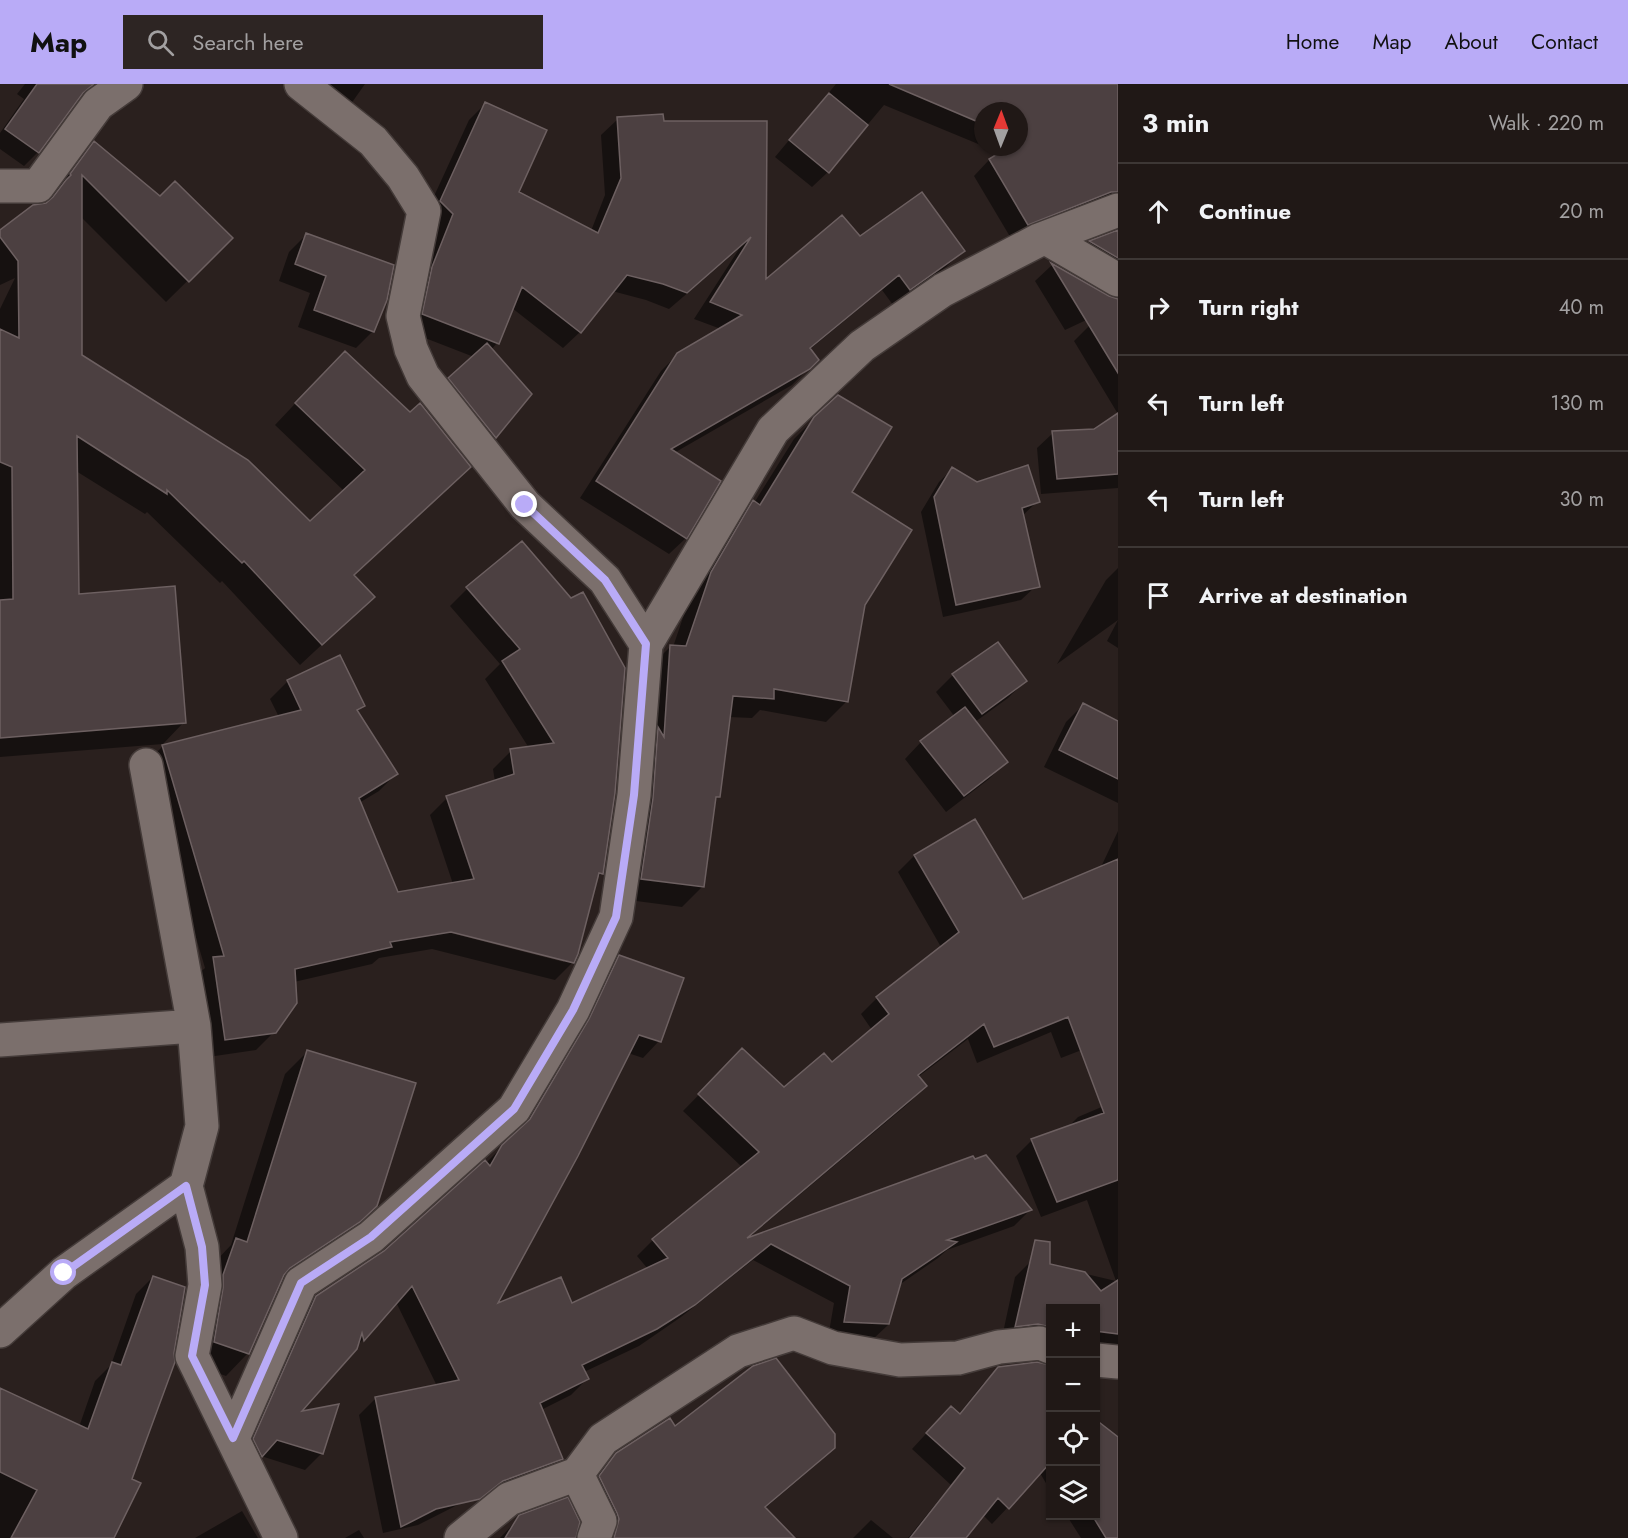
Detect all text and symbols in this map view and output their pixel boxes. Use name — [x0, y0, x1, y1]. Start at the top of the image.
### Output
search box — [123, 15, 543, 69]
text: Map — [30, 22, 87, 63]
icon: search — [144, 26, 177, 59]
text: Search here — [192, 26, 304, 58]
text: Home — [1286, 27, 1339, 57]
text: Map — [1372, 27, 1412, 57]
text: About — [1445, 27, 1498, 57]
text: Contact — [1531, 27, 1598, 57]
north arrow — [974, 102, 1028, 156]
text: 3 min — [1142, 104, 1209, 142]
text: Walk · 220 m — [1489, 109, 1604, 138]
icon: ahead — [1142, 195, 1175, 228]
text: Continue — [1199, 195, 1291, 227]
text: 20 m — [1559, 197, 1604, 226]
icon: right — [1142, 291, 1175, 324]
text: Turn right — [1199, 291, 1299, 323]
text: 40 m — [1559, 293, 1604, 322]
icon: left — [1142, 387, 1175, 420]
text: Turn left — [1199, 387, 1284, 419]
text: 130 m — [1550, 389, 1604, 418]
icon: left — [1142, 483, 1175, 516]
text: Turn left — [1199, 483, 1284, 515]
text: 30 m — [1559, 485, 1604, 514]
route end — [511, 491, 537, 517]
icon: arrive — [1142, 579, 1175, 612]
text: Arrive at destination — [1199, 579, 1408, 611]
route start — [50, 1259, 76, 1285]
map controls — [1046, 1304, 1100, 1520]
button: + — [1046, 1304, 1100, 1358]
button: − — [1046, 1358, 1100, 1412]
button: locate — [1046, 1412, 1100, 1466]
button: layers — [1046, 1466, 1100, 1520]

